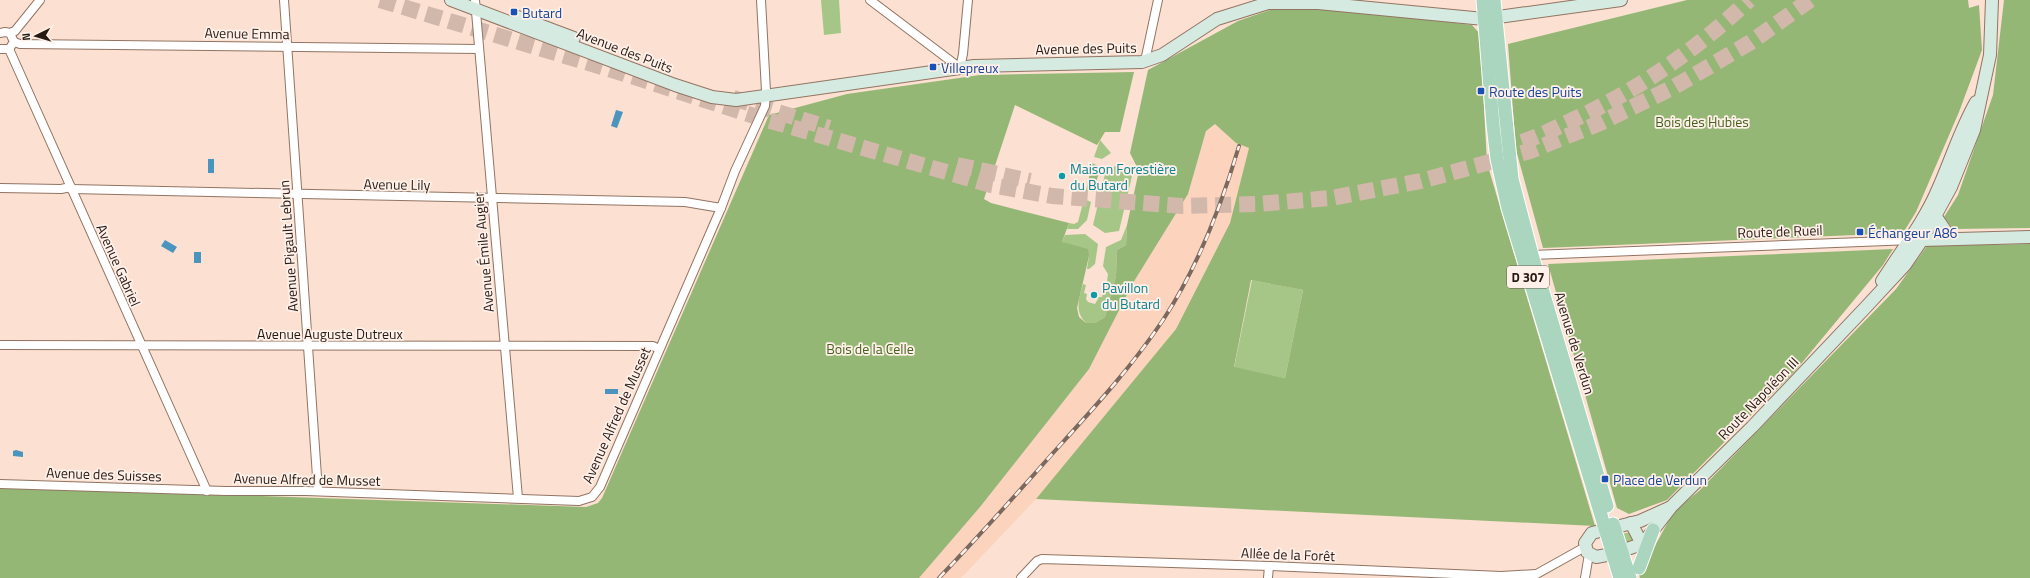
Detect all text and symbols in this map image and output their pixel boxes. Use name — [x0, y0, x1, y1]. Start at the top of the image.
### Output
place label: Butard — [522, 2, 562, 23]
marker: Butard — [509, 7, 519, 17]
north arrow — [16, 16, 56, 56]
street label: Avenue Emma — [204, 22, 290, 44]
street label: Avenue des Puits — [574, 22, 676, 78]
text: N — [18, 32, 34, 41]
street label: Avenue des Puits — [1035, 37, 1137, 59]
place label: Villepreux — [941, 57, 999, 78]
marker: Villepreux — [928, 62, 938, 72]
place label: Route des Puits — [1489, 81, 1582, 102]
marker: Route des Puits — [1476, 86, 1486, 96]
park label: Bois des Hubies — [1655, 111, 1749, 132]
place label: Maison Forestière du Butard — [1070, 158, 1176, 195]
marker: Maison Forestière du Butard — [1057, 171, 1067, 181]
street label: Avenue Lily — [364, 173, 431, 195]
street label: Avenue Pigault Lebrun — [273, 179, 303, 313]
street label: Avenue Émile Augier — [467, 191, 499, 313]
street label: Route de Rueil — [1737, 219, 1823, 243]
street label: Avenue Gabriel — [91, 220, 147, 310]
place label: Échangeur A86 — [1868, 222, 1958, 243]
marker: Échangeur A86 — [1855, 227, 1865, 237]
road number: D 307 — [1507, 266, 1549, 288]
place label: Pavillon du Butard — [1102, 277, 1160, 314]
street label: Avenue de Verdun — [1549, 289, 1601, 397]
marker: Pavillon du Butard — [1089, 290, 1099, 300]
street label: Avenue Auguste Dutreux — [257, 323, 404, 344]
park label: Bois de la Celle — [826, 338, 914, 359]
street label: Avenue Alfred de Musset — [576, 343, 656, 486]
street label: Route Napoléon III — [1713, 352, 1803, 444]
street label: Avenue des Suisses — [46, 461, 162, 487]
street label: Avenue Alfred de Musset — [233, 467, 381, 491]
place label: Place de Verdun — [1613, 469, 1707, 490]
marker: Place de Verdun — [1600, 474, 1610, 484]
street label: Allée de la Forêt — [1241, 542, 1335, 566]

